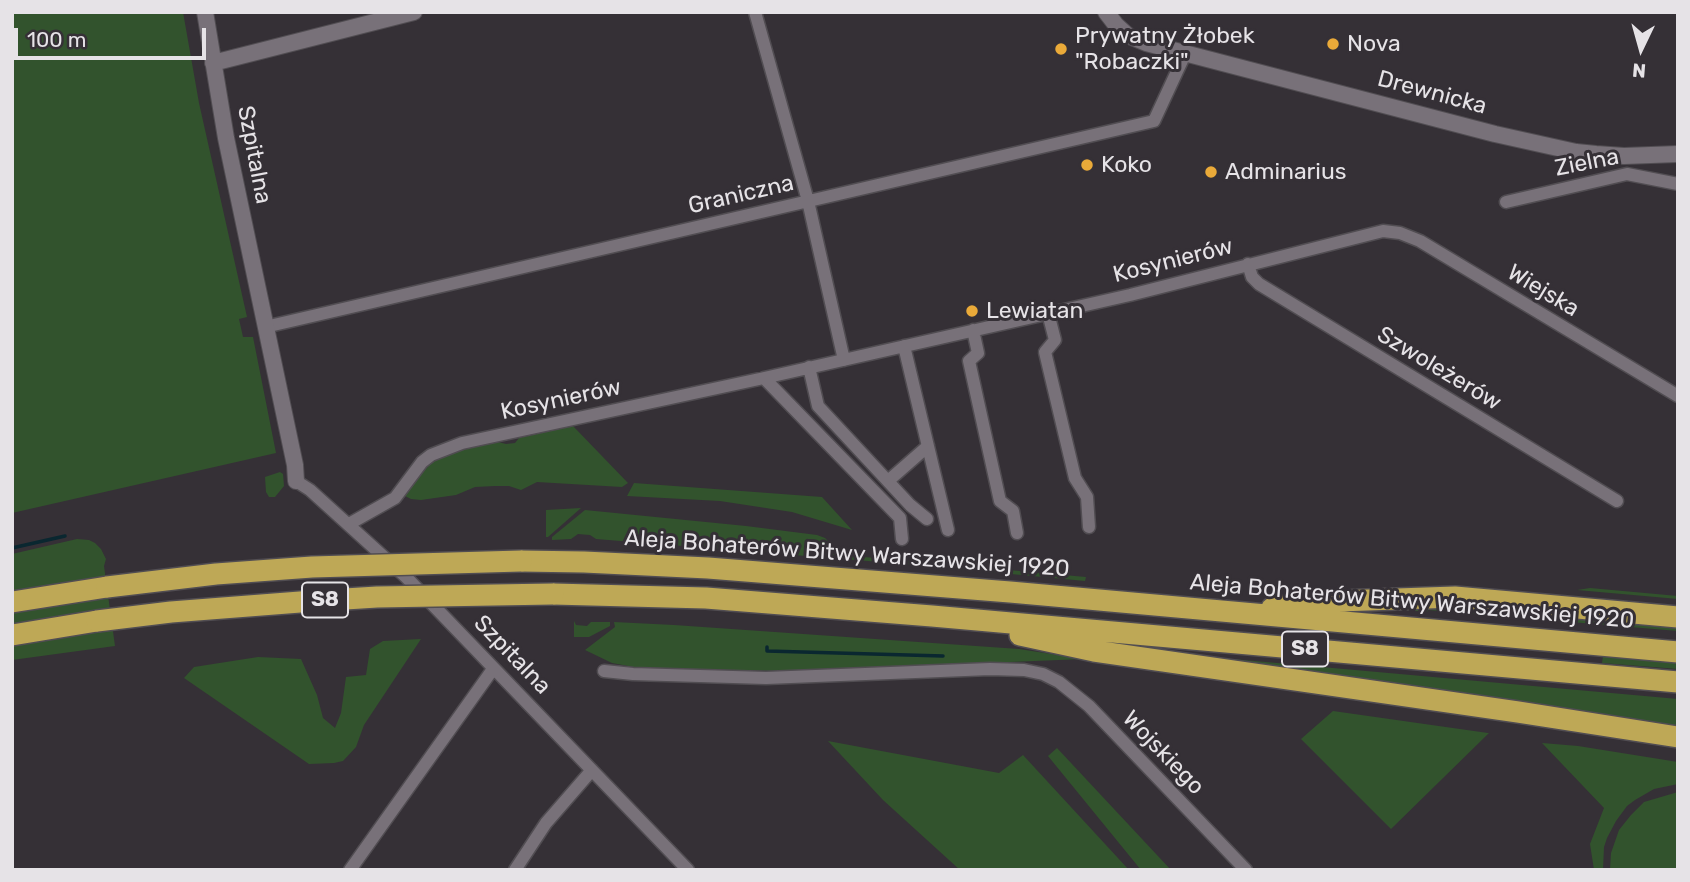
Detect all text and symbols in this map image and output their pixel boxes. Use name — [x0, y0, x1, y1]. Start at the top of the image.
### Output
scale bar — [18, 14, 210, 58]
north arrow — [1606, 14, 1676, 84]
place label: Prywatny Żłobek "Robaczki" — [1075, 22, 1255, 76]
text: 100 m — [27, 27, 86, 52]
place label: Nova — [1347, 30, 1401, 58]
marker: Nova — [1325, 36, 1341, 52]
marker: Prywatny Żłobek "Robaczki" — [1053, 41, 1069, 57]
text: N — [1631, 58, 1647, 82]
street label: Drewnicka — [1374, 65, 1490, 121]
street label: Szpitalna — [231, 104, 277, 206]
street label: Zielna — [1553, 143, 1621, 183]
place label: Koko — [1101, 151, 1152, 179]
marker: Koko — [1079, 157, 1095, 173]
place label: Adminarius — [1225, 158, 1346, 186]
marker: Adminarius — [1203, 164, 1219, 180]
street label: Graniczna — [686, 169, 796, 221]
street label: Kosynierów — [1110, 233, 1236, 289]
street label: Wiejska — [1502, 259, 1584, 323]
place label: Lewiatan — [986, 297, 1083, 325]
marker: Lewiatan — [964, 303, 980, 319]
street label: Szwoleżerów — [1372, 321, 1506, 417]
street label: Kosynierów — [498, 374, 624, 426]
street label: Aleja Bohaterów Bitwy Warszawskiej 1920 — [624, 525, 1070, 583]
street label: Aleja Bohaterów Bitwy Warszawskiej 1920 — [1189, 569, 1635, 635]
road number: S8 — [302, 582, 348, 618]
street label: Szpitalna — [468, 610, 556, 700]
road number: S8 — [1282, 632, 1328, 666]
street label: Wojskiego — [1116, 705, 1210, 801]

